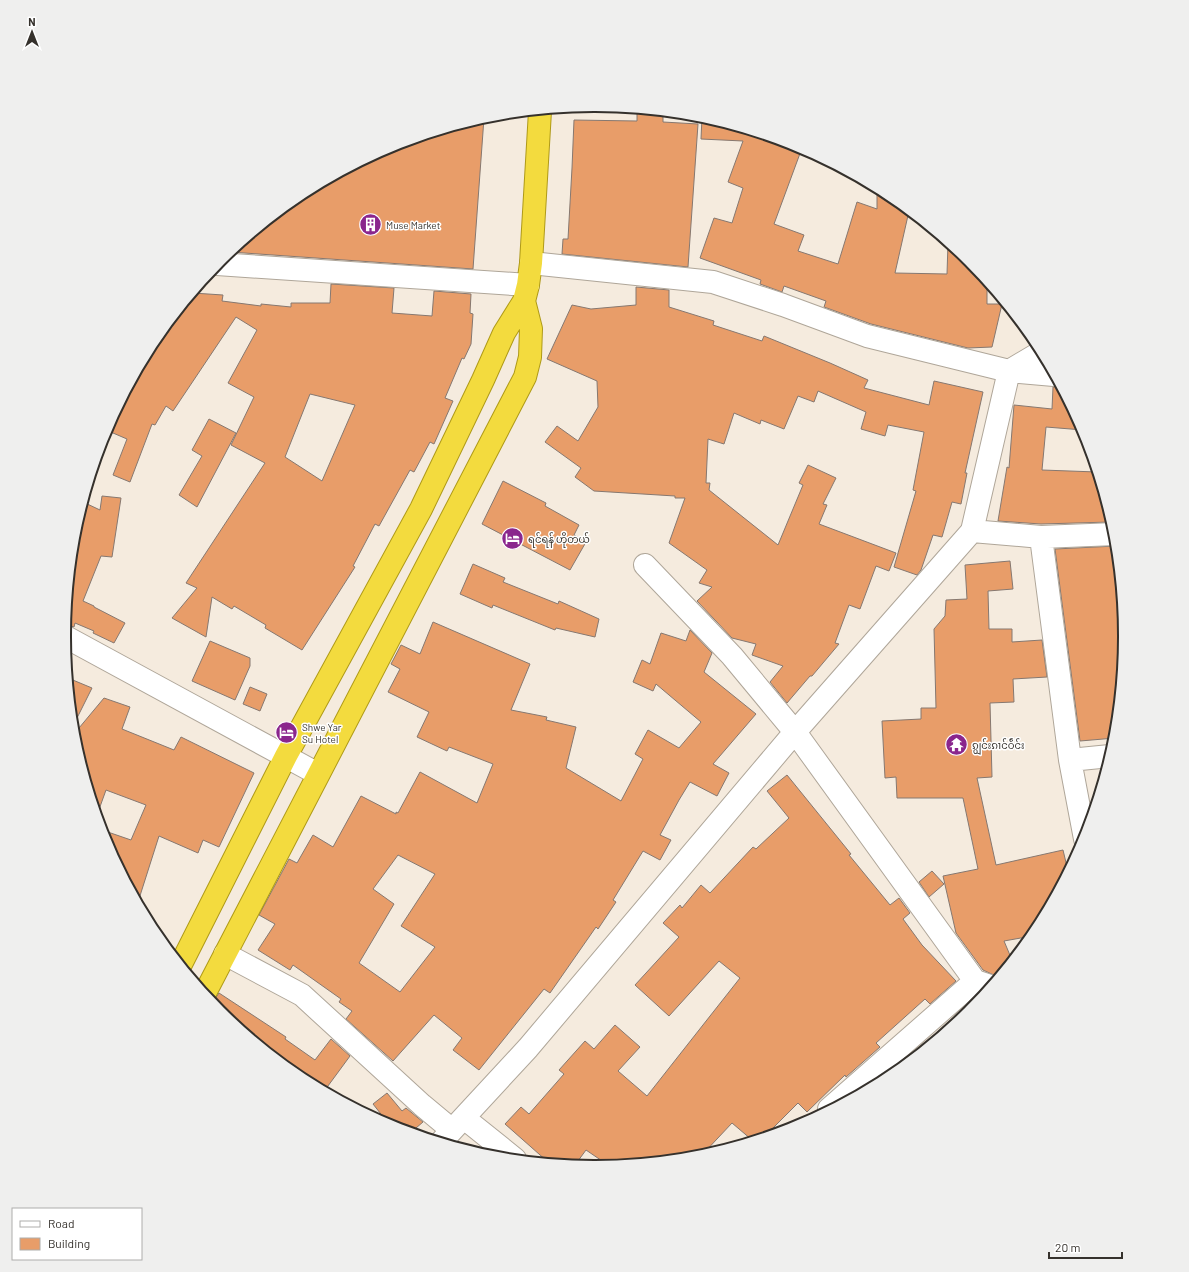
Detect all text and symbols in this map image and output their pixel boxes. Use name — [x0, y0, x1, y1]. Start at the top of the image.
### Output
north arrow — [12, 12, 52, 52]
text: N — [28, 15, 36, 28]
building icon: Muse Market — [357, 212, 383, 238]
place label: Muse Market — [386, 219, 441, 231]
hotel icon: ရင်ရန် ဟိုတယ် — [500, 526, 526, 552]
place label: ရင်ရန် ဟိုတယ် — [528, 532, 590, 548]
hotel icon: Shwe Yar Su Hotel — [273, 720, 299, 746]
place label: Shwe Yar Su Hotel — [302, 721, 342, 745]
temple icon: ၵျွင်းၵၢင်ဝဵင်း — [943, 732, 969, 758]
place label: ၵျွင်းၵၢင်ဝဵင်း — [972, 738, 1024, 755]
legend — [12, 1208, 142, 1260]
text: Road — [48, 1216, 75, 1230]
scale bar — [1049, 1234, 1122, 1260]
text: Building — [48, 1236, 90, 1250]
text: 20 m — [1055, 1240, 1081, 1254]

